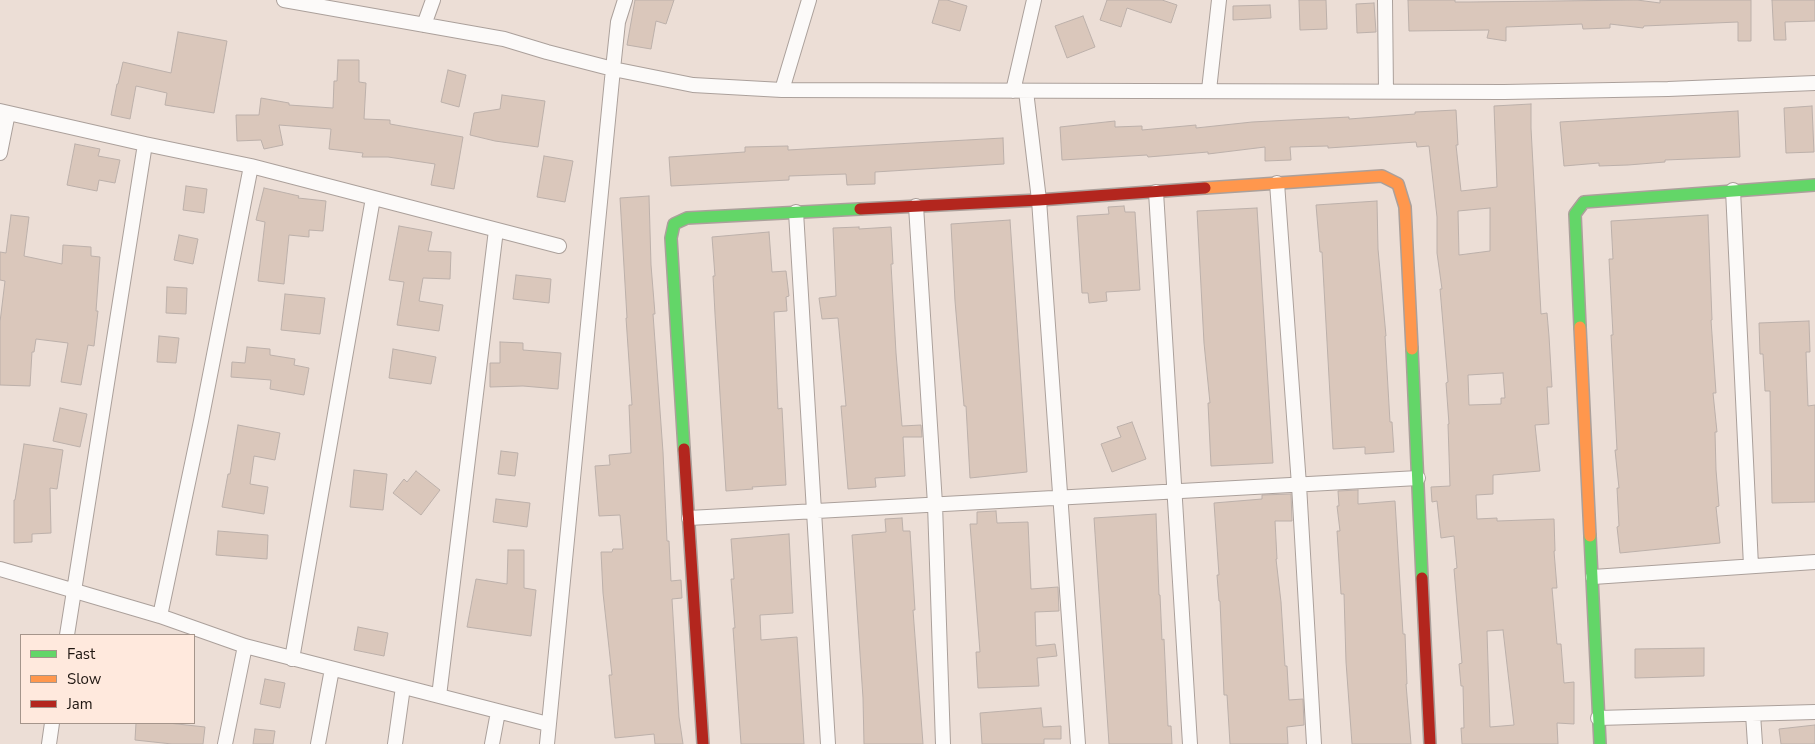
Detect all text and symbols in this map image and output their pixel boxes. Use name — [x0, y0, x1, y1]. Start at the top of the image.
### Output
legend — [20, 634, 195, 724]
text: Fast — [67, 644, 95, 664]
text: Slow — [67, 669, 101, 689]
text: Jam — [67, 694, 93, 714]

